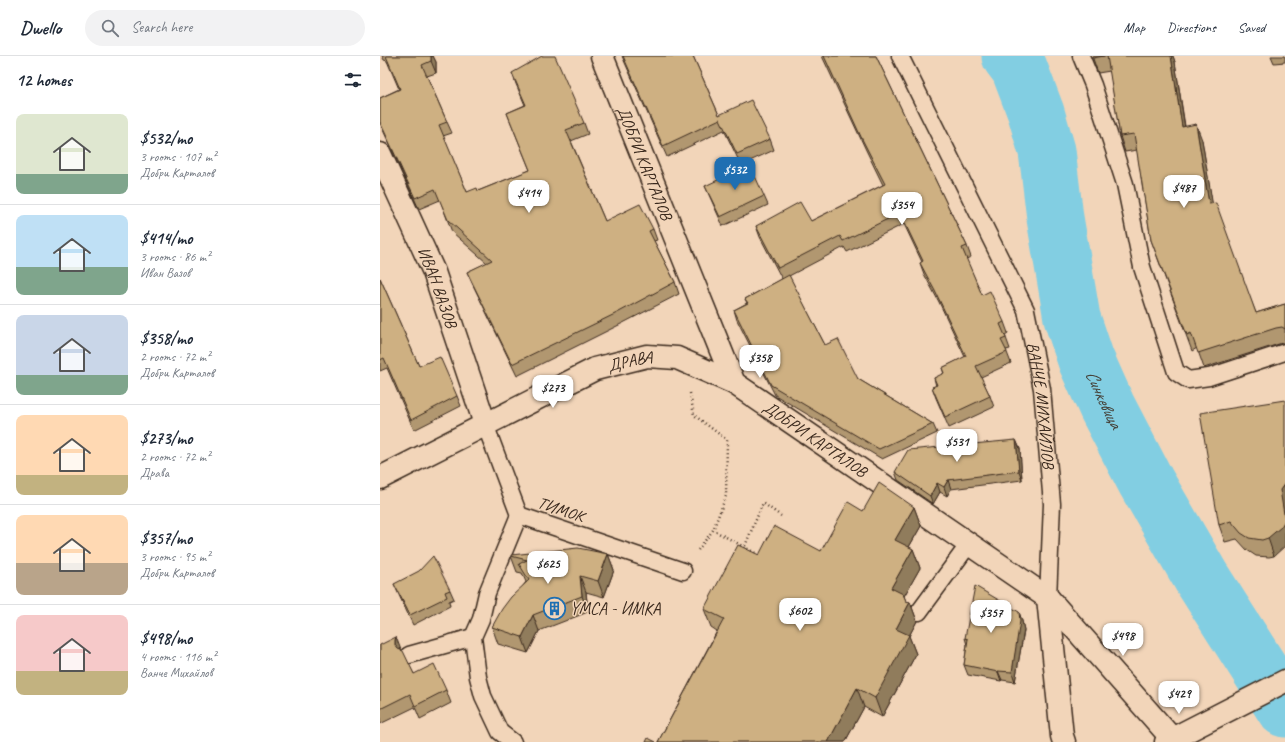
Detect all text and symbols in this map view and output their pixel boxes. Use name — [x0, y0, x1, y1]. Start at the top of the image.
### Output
search box — [85, 10, 365, 46]
text: Dwello — [20, 16, 61, 40]
icon: search — [99, 17, 121, 39]
text: Search here — [131, 18, 192, 37]
text: Map — [1124, 19, 1145, 36]
text: Directions — [1167, 19, 1216, 36]
text: Saved — [1238, 19, 1265, 36]
icon: filters — [342, 69, 364, 91]
text: 12 homes — [16, 70, 72, 91]
street label: ДОБРИ КАРТАЛОВ — [612, 103, 678, 224]
text: $532/mo — [140, 128, 192, 149]
icon: home — [48, 130, 96, 178]
text: 3 rooms · 107 m² — [140, 149, 216, 165]
pin: $532 — [711, 157, 759, 191]
text: $532 — [723, 162, 747, 178]
text: Добри Карталов — [140, 165, 214, 181]
pin: $487 — [1160, 175, 1208, 209]
pin: $414 — [505, 180, 553, 214]
text: $487 — [1172, 180, 1196, 196]
text: $414 — [517, 185, 541, 201]
pin: $354 — [878, 192, 926, 226]
text: $354 — [890, 197, 914, 213]
text: $414/mo — [140, 228, 192, 249]
icon: home — [48, 231, 96, 279]
street label: ИВАН ВАЗОВ — [413, 243, 462, 332]
text: 3 rooms · 86 m² — [140, 249, 210, 265]
text: Иван Вазов — [140, 265, 190, 281]
text: $358/mo — [140, 328, 192, 349]
icon: home — [48, 331, 96, 379]
street label: ВАНЧЕ МИХАЙЛОВ — [1022, 340, 1059, 471]
pin: $358 — [736, 345, 784, 379]
street label: ДРАВА — [605, 346, 653, 377]
text: 2 rooms · 72 m² — [140, 349, 210, 365]
text: $358 — [748, 350, 772, 366]
text: Добри Карталов — [140, 365, 214, 381]
water label: Синкевица — [1081, 367, 1128, 434]
pin: $273 — [529, 375, 577, 409]
text: $273 — [541, 380, 565, 396]
street label: ДОБРИ КАРТАЛОВ — [759, 396, 872, 483]
text: $273/mo — [140, 428, 192, 449]
pin: $531 — [933, 429, 981, 463]
icon: home — [48, 431, 96, 479]
text: $531 — [945, 434, 969, 450]
text: 2 rooms · 72 m² — [140, 449, 210, 465]
text: Драва — [140, 465, 169, 481]
street label: ТИМОК — [535, 492, 589, 528]
text: $357/mo — [140, 528, 192, 549]
icon: home — [48, 531, 96, 579]
text: 3 rooms · 95 m² — [140, 549, 210, 565]
pin: $625 — [524, 551, 572, 585]
text: $625 — [536, 556, 560, 572]
text: Добри Карталов — [140, 565, 214, 581]
building icon: YMCA - ИМКА — [542, 595, 568, 621]
place label: YMCA - ИМКА — [570, 598, 661, 619]
pin: $602 — [776, 598, 824, 632]
pin: $357 — [967, 600, 1015, 634]
text: $602 — [788, 603, 812, 619]
text: $357 — [979, 605, 1003, 621]
pin: $498 — [1099, 623, 1147, 657]
text: $498/mo — [140, 628, 192, 649]
text: $498 — [1111, 628, 1135, 644]
icon: home — [48, 631, 96, 679]
text: 4 rooms · 116 m² — [140, 649, 216, 665]
text: Ванче Михайлов — [140, 665, 212, 681]
pin: $429 — [1155, 681, 1203, 715]
text: $429 — [1167, 686, 1191, 702]

